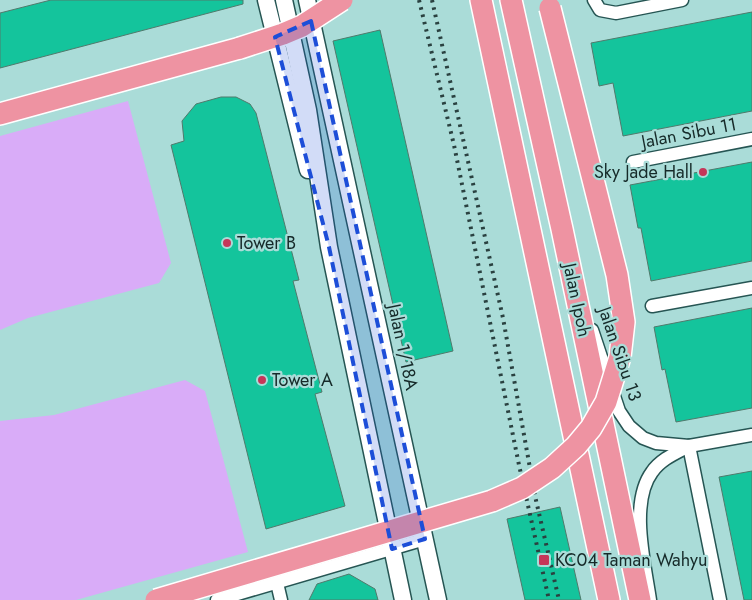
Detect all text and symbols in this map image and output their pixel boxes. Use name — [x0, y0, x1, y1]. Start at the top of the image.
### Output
street label: Jalan Sibu 11 — [637, 111, 739, 155]
place label: Sky Jade Hall — [594, 159, 693, 185]
marker: Sky Jade Hall — [697, 166, 709, 178]
place label: Tower B — [237, 230, 296, 256]
marker: Tower B — [221, 237, 233, 249]
street label: Jalan Ipoh — [556, 259, 597, 339]
street label: Jalan 1/18A — [381, 300, 425, 393]
street label: Jalan Sibu 13 — [591, 301, 648, 405]
place label: Tower A — [272, 367, 333, 393]
marker: Tower A — [256, 374, 268, 386]
place label: KC04 Taman Wahyu — [555, 547, 707, 573]
marker: KC04 Taman Wahyu — [537, 553, 551, 567]

